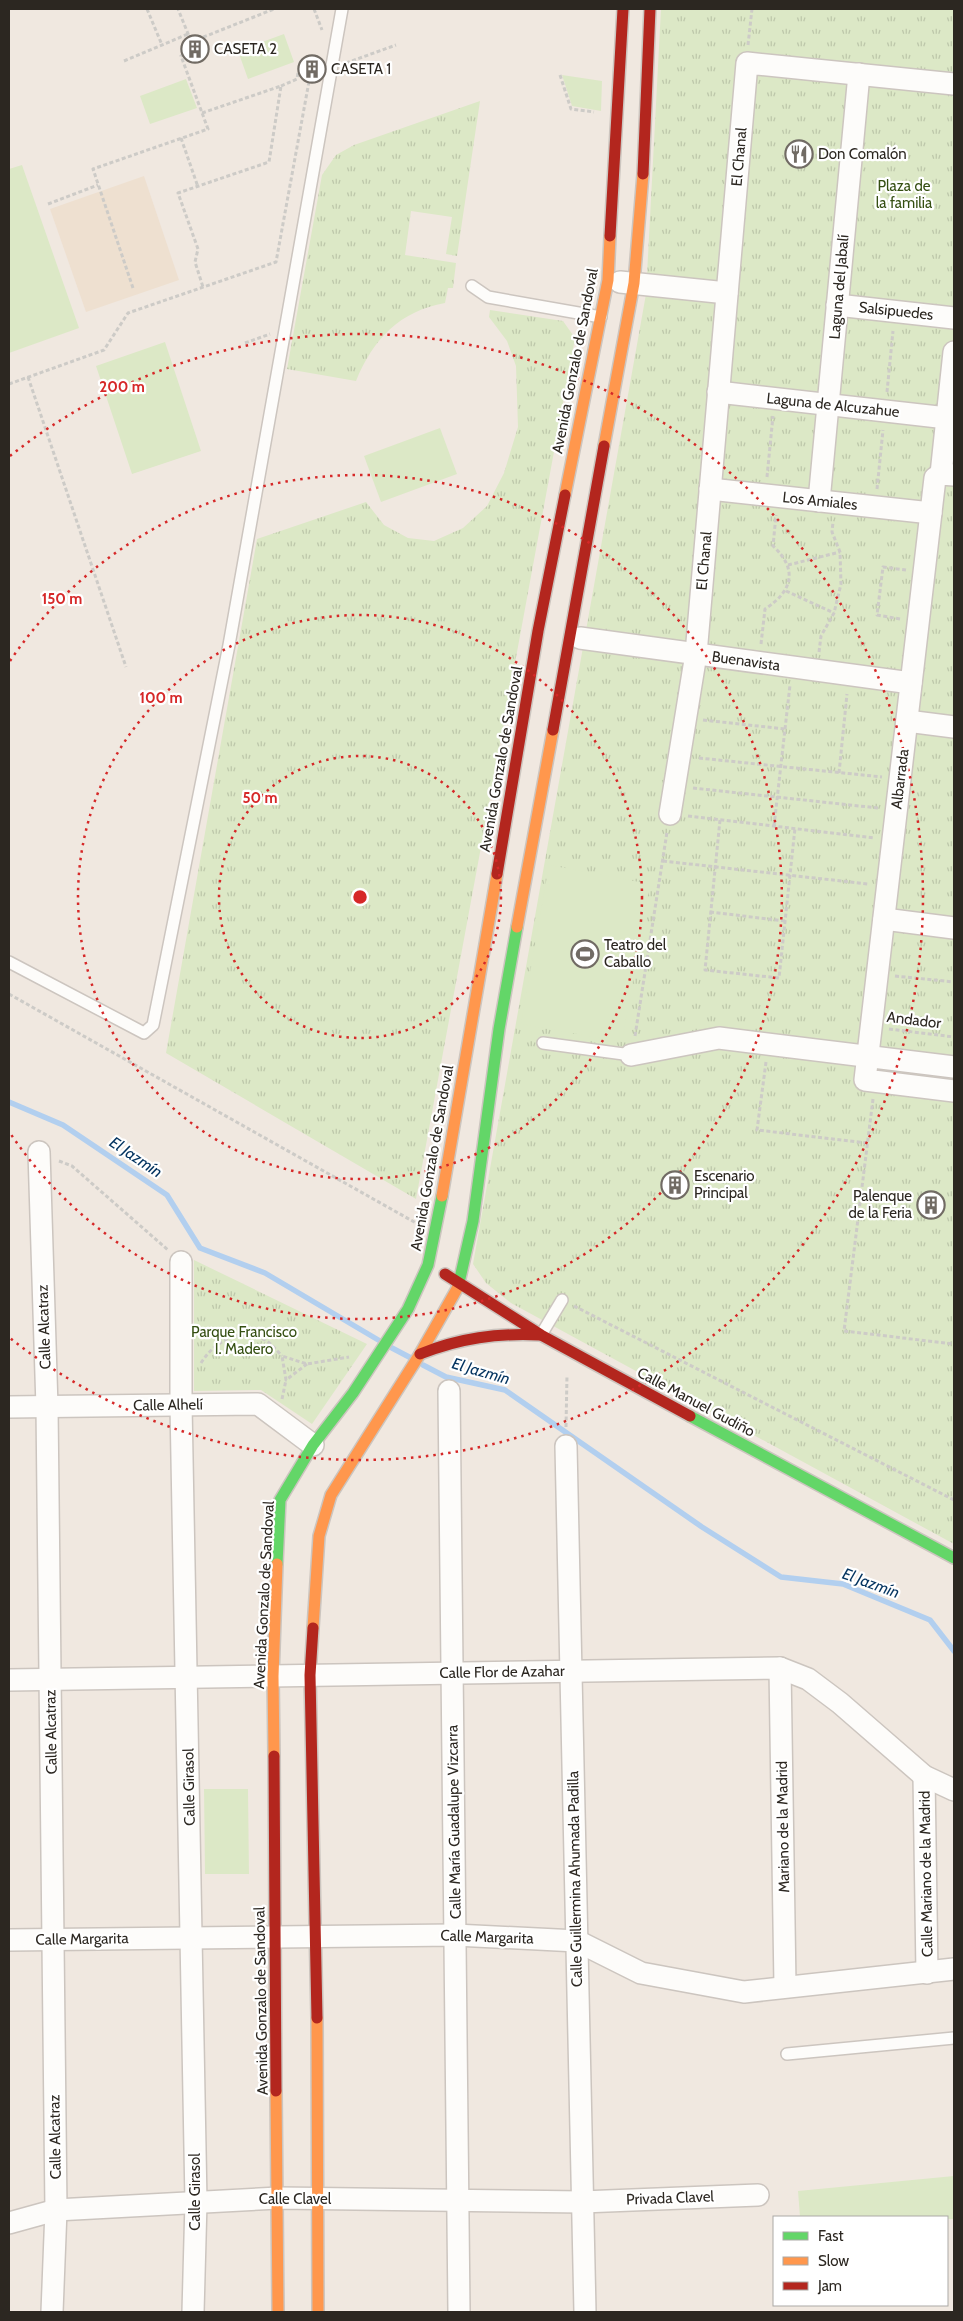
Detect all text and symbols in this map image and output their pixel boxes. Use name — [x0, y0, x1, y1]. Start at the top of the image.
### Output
building icon: CASETA 2 — [180, 34, 210, 64]
place label: CASETA 2 — [214, 40, 277, 58]
building icon: CASETA 1 — [297, 54, 327, 84]
place label: CASETA 1 — [331, 60, 391, 78]
street label: El Chanal — [727, 126, 751, 187]
restaurant icon: Don Comalón — [784, 139, 814, 169]
place label: Don Comalón — [818, 145, 907, 163]
park label: Plaza de la familia — [876, 177, 933, 212]
street label: Laguna del Jabalí — [825, 234, 853, 340]
street label: Avenida Gonzalo de Sandoval — [548, 266, 602, 455]
street label: Salsipuedes — [858, 298, 934, 324]
text: 200 m — [99, 378, 145, 396]
street label: Laguna de Alcuzahue — [766, 389, 901, 421]
street label: Los Amiales — [782, 488, 858, 514]
street label: El Chanal — [692, 530, 716, 591]
text: 150 m — [42, 590, 82, 608]
street label: Buenavista — [711, 647, 782, 675]
street label: Avenida Gonzalo de Sandoval — [476, 664, 526, 853]
text: 100 m — [139, 689, 183, 707]
street label: Albarrada — [887, 747, 913, 810]
text: 50 m — [242, 789, 278, 807]
centre of rings — [351, 888, 369, 906]
place label: Teatro del Caballo — [604, 936, 667, 971]
sports icon: Teatro del Caballo — [570, 939, 600, 969]
street label: Andador — [886, 1008, 942, 1032]
street label: Avenida Gonzalo de Sandoval — [407, 1063, 457, 1252]
water label: El Jazmín — [106, 1133, 166, 1181]
place label: Escenario Principal — [694, 1167, 755, 1202]
building icon: Escenario Principal — [660, 1170, 690, 1200]
place label: Palenque de la Feria — [849, 1187, 913, 1222]
building icon: Palenque de la Feria — [916, 1190, 946, 1220]
street label: Calle Alcatraz — [34, 1284, 54, 1370]
park label: Parque Francisco I. Madero — [191, 1323, 297, 1358]
water label: El Jazmín — [450, 1354, 512, 1388]
street label: Calle Manuel Gudiño — [634, 1363, 758, 1441]
street label: Calle Alhelí — [133, 1395, 203, 1415]
street label: Avenida Gonzalo de Sandoval — [250, 1500, 278, 1689]
water label: El Jazmín — [840, 1564, 902, 1602]
street label: Calle Flor de Azahar — [439, 1662, 565, 1682]
street label: Calle Alcatraz — [41, 1689, 61, 1775]
street label: Calle María Guadalupe Vizcarra — [443, 1724, 465, 1919]
street label: Calle Girasol — [179, 1748, 199, 1826]
street label: Mariano de la Madrid — [773, 1761, 793, 1893]
street label: Calle Guillermina Ahumada Padilla — [564, 1770, 586, 1987]
street label: Calle Mariano de la Madrid — [916, 1791, 936, 1957]
street label: Avenida Gonzalo de Sandoval — [250, 1906, 272, 2095]
street label: Calle Margarita — [440, 1926, 535, 1948]
street label: Calle Margarita — [35, 1929, 130, 1949]
street label: Calle Alcatraz — [45, 2094, 65, 2180]
street label: Calle Girasol — [186, 2153, 204, 2231]
street label: Privada Clavel — [626, 2187, 715, 2209]
street label: Calle Clavel — [259, 2190, 332, 2208]
legend — [773, 2216, 948, 2306]
text: Fast — [818, 2227, 843, 2245]
text: Slow — [818, 2252, 849, 2270]
text: Jam — [817, 2277, 842, 2295]

